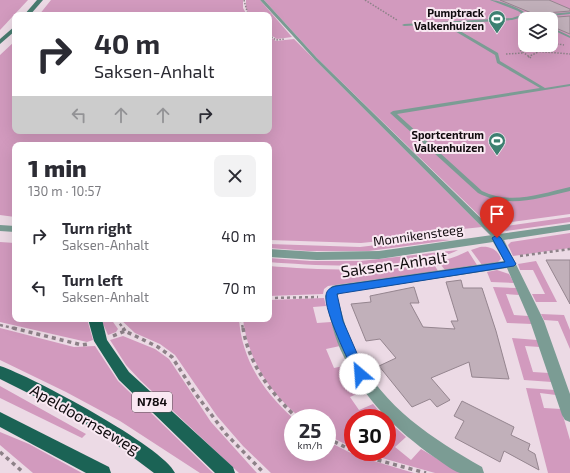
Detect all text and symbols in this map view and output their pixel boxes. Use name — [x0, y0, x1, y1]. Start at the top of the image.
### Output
place label: Pumptrack Valkenhuizen — [414, 6, 485, 32]
sports icon: Pumptrack Valkenhuizen — [487, 9, 507, 34]
map controls — [518, 12, 558, 52]
button: layers — [518, 12, 558, 52]
text: 40 m — [94, 26, 160, 60]
icon: right — [28, 28, 80, 80]
text: Saksen-Anhalt — [94, 60, 215, 82]
icon: left — [68, 104, 90, 126]
icon: ahead — [110, 104, 132, 126]
icon: ahead — [152, 104, 174, 126]
icon: right — [194, 104, 216, 126]
place label: Sportcentrum Valkenhuizen — [411, 128, 484, 154]
sports icon: Sportcentrum Valkenhuizen — [487, 131, 507, 156]
text: 1 min — [28, 153, 87, 182]
button: close — [214, 155, 256, 197]
text: 130 m · 10:57 — [28, 183, 101, 199]
pin — [480, 197, 514, 238]
icon: arrive — [486, 203, 508, 225]
text: Turn right — [62, 219, 132, 237]
street label: Monnikensteeg — [372, 221, 464, 249]
icon: right — [28, 225, 50, 247]
text: 40 m — [221, 227, 256, 245]
text: Saksen-Anhalt — [62, 237, 149, 253]
street label: Saksen-Anhalt — [340, 247, 448, 280]
text: Turn left — [62, 271, 123, 289]
icon: left — [28, 277, 50, 299]
text: 70 m — [223, 279, 256, 297]
text: Saksen-Anhalt — [62, 289, 149, 305]
position arrow — [339, 353, 381, 395]
street label: Apeldoornseweg — [27, 380, 143, 458]
road number: N784 — [132, 392, 172, 412]
speed limit sign: 30 — [344, 409, 396, 461]
text: 25 — [299, 418, 321, 442]
text: km/h — [298, 439, 322, 451]

